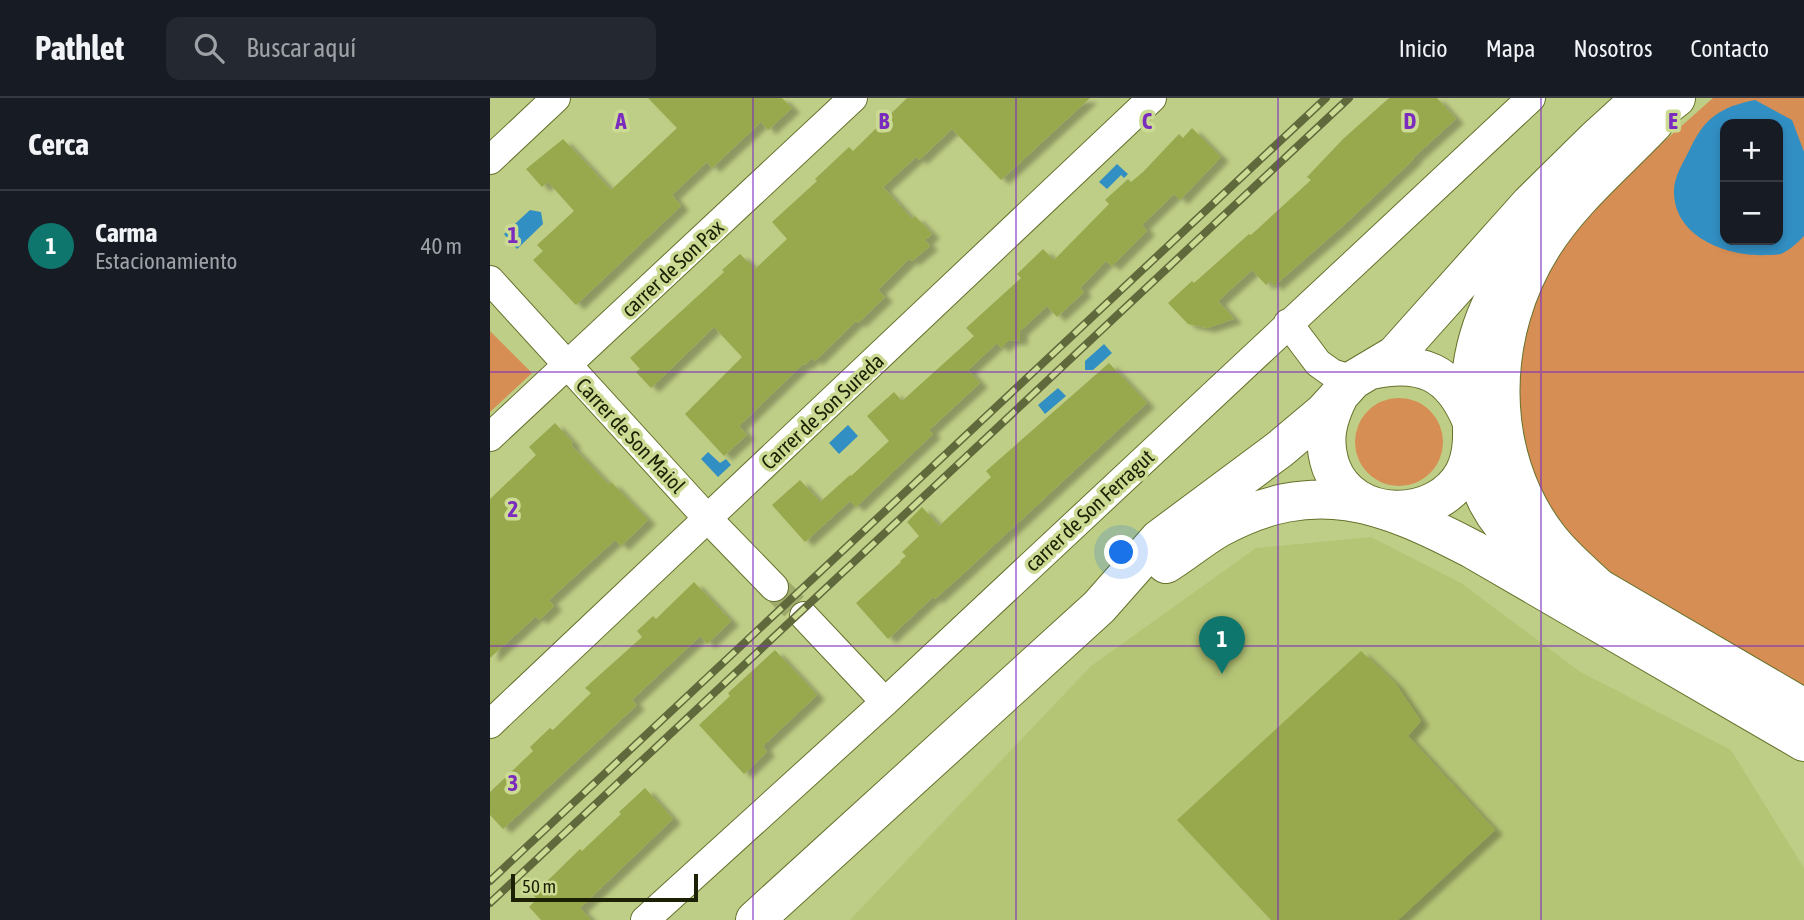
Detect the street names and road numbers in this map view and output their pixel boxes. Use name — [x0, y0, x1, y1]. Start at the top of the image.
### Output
street label: carrer de Son Pax — [616, 214, 728, 321]
street label: Carrer de Son Sureda — [756, 348, 888, 474]
street label: Carrer de Son Maiol — [572, 373, 691, 498]
street label: carrer de Son Ferragut — [1020, 444, 1158, 576]

